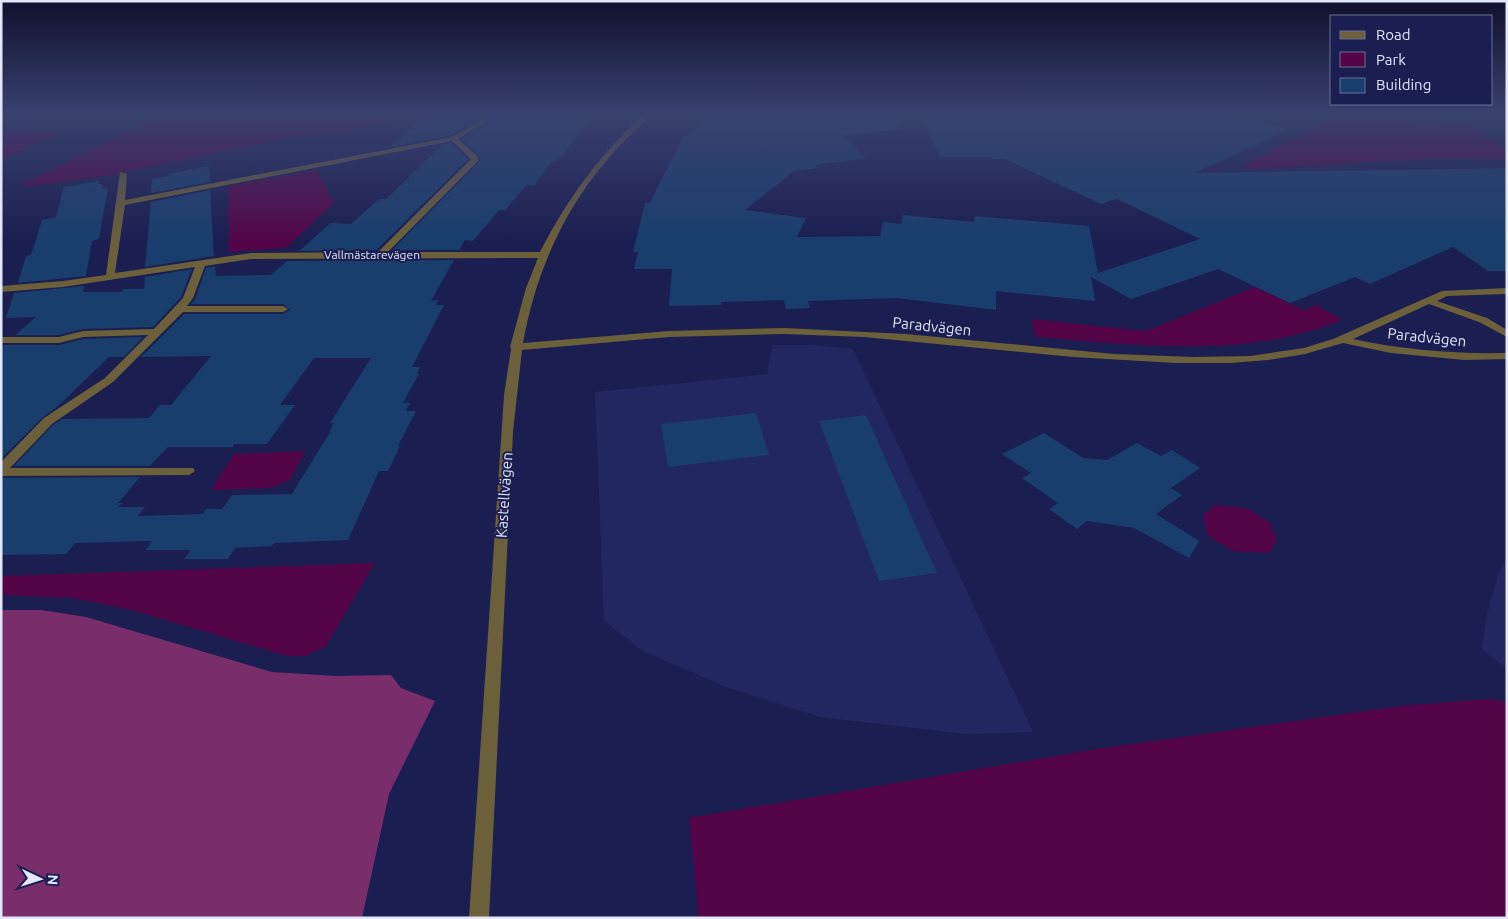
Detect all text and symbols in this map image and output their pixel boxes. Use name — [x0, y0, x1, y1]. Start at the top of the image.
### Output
legend — [1330, 15, 1493, 105]
text: Road — [1376, 26, 1411, 43]
text: Park — [1376, 51, 1406, 68]
text: Building — [1376, 76, 1431, 93]
street label: Vallmästarevägen — [324, 248, 420, 261]
street label: Paradvägen — [892, 313, 972, 339]
street label: Paradvägen — [1387, 324, 1467, 350]
street label: Kastellvägen — [493, 452, 515, 538]
north arrow — [15, 854, 65, 904]
text: N — [45, 874, 61, 886]

